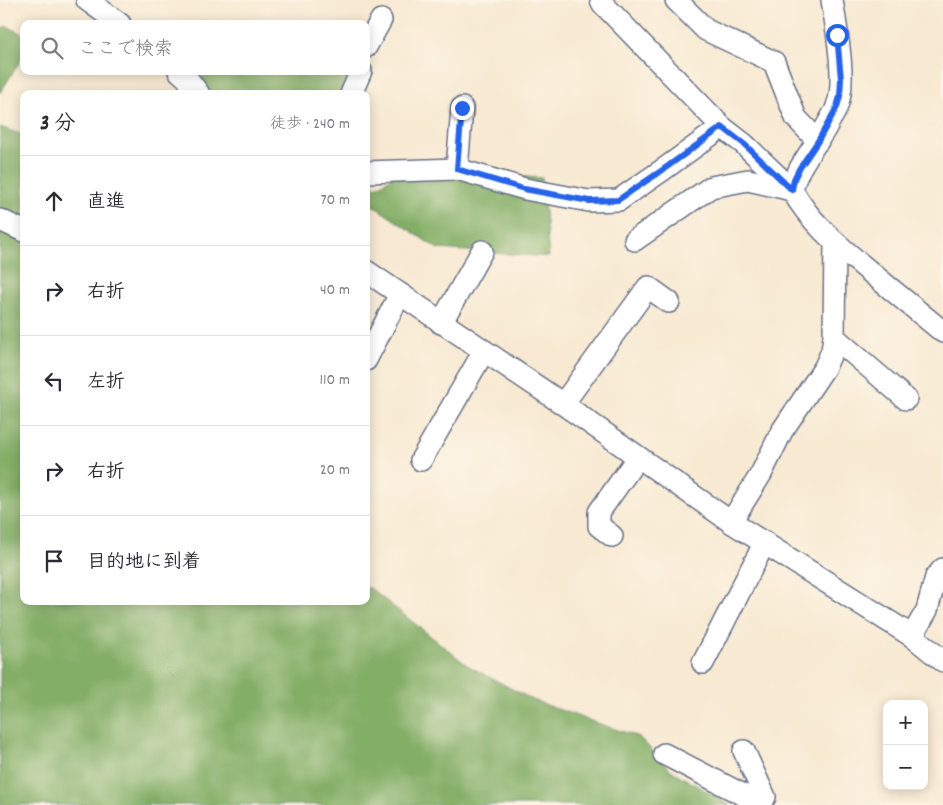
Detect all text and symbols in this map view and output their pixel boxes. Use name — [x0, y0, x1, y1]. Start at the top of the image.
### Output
search box — [20, 20, 370, 75]
route start — [826, 24, 849, 47]
icon: search — [38, 34, 66, 62]
text: ここで検索 — [78, 37, 173, 64]
route end — [451, 97, 474, 120]
text: 3 分 — [40, 110, 75, 140]
text: 徒歩 · 240 m — [270, 113, 350, 136]
icon: ahead — [40, 187, 68, 215]
text: 70 m — [320, 189, 350, 212]
text: 直進 — [87, 190, 125, 217]
icon: right — [40, 277, 68, 305]
text: 40 m — [320, 279, 350, 302]
text: 右折 — [87, 280, 125, 307]
icon: left — [40, 367, 68, 395]
text: 110 m — [320, 369, 350, 392]
text: 左折 — [87, 370, 125, 397]
icon: right — [40, 457, 68, 485]
text: 20 m — [320, 459, 350, 482]
text: 右折 — [87, 460, 125, 487]
icon: arrive — [40, 547, 68, 575]
text: 目的地に到着 — [87, 550, 201, 577]
map controls — [883, 700, 928, 790]
button: + — [883, 700, 928, 745]
button: − — [883, 745, 928, 790]

